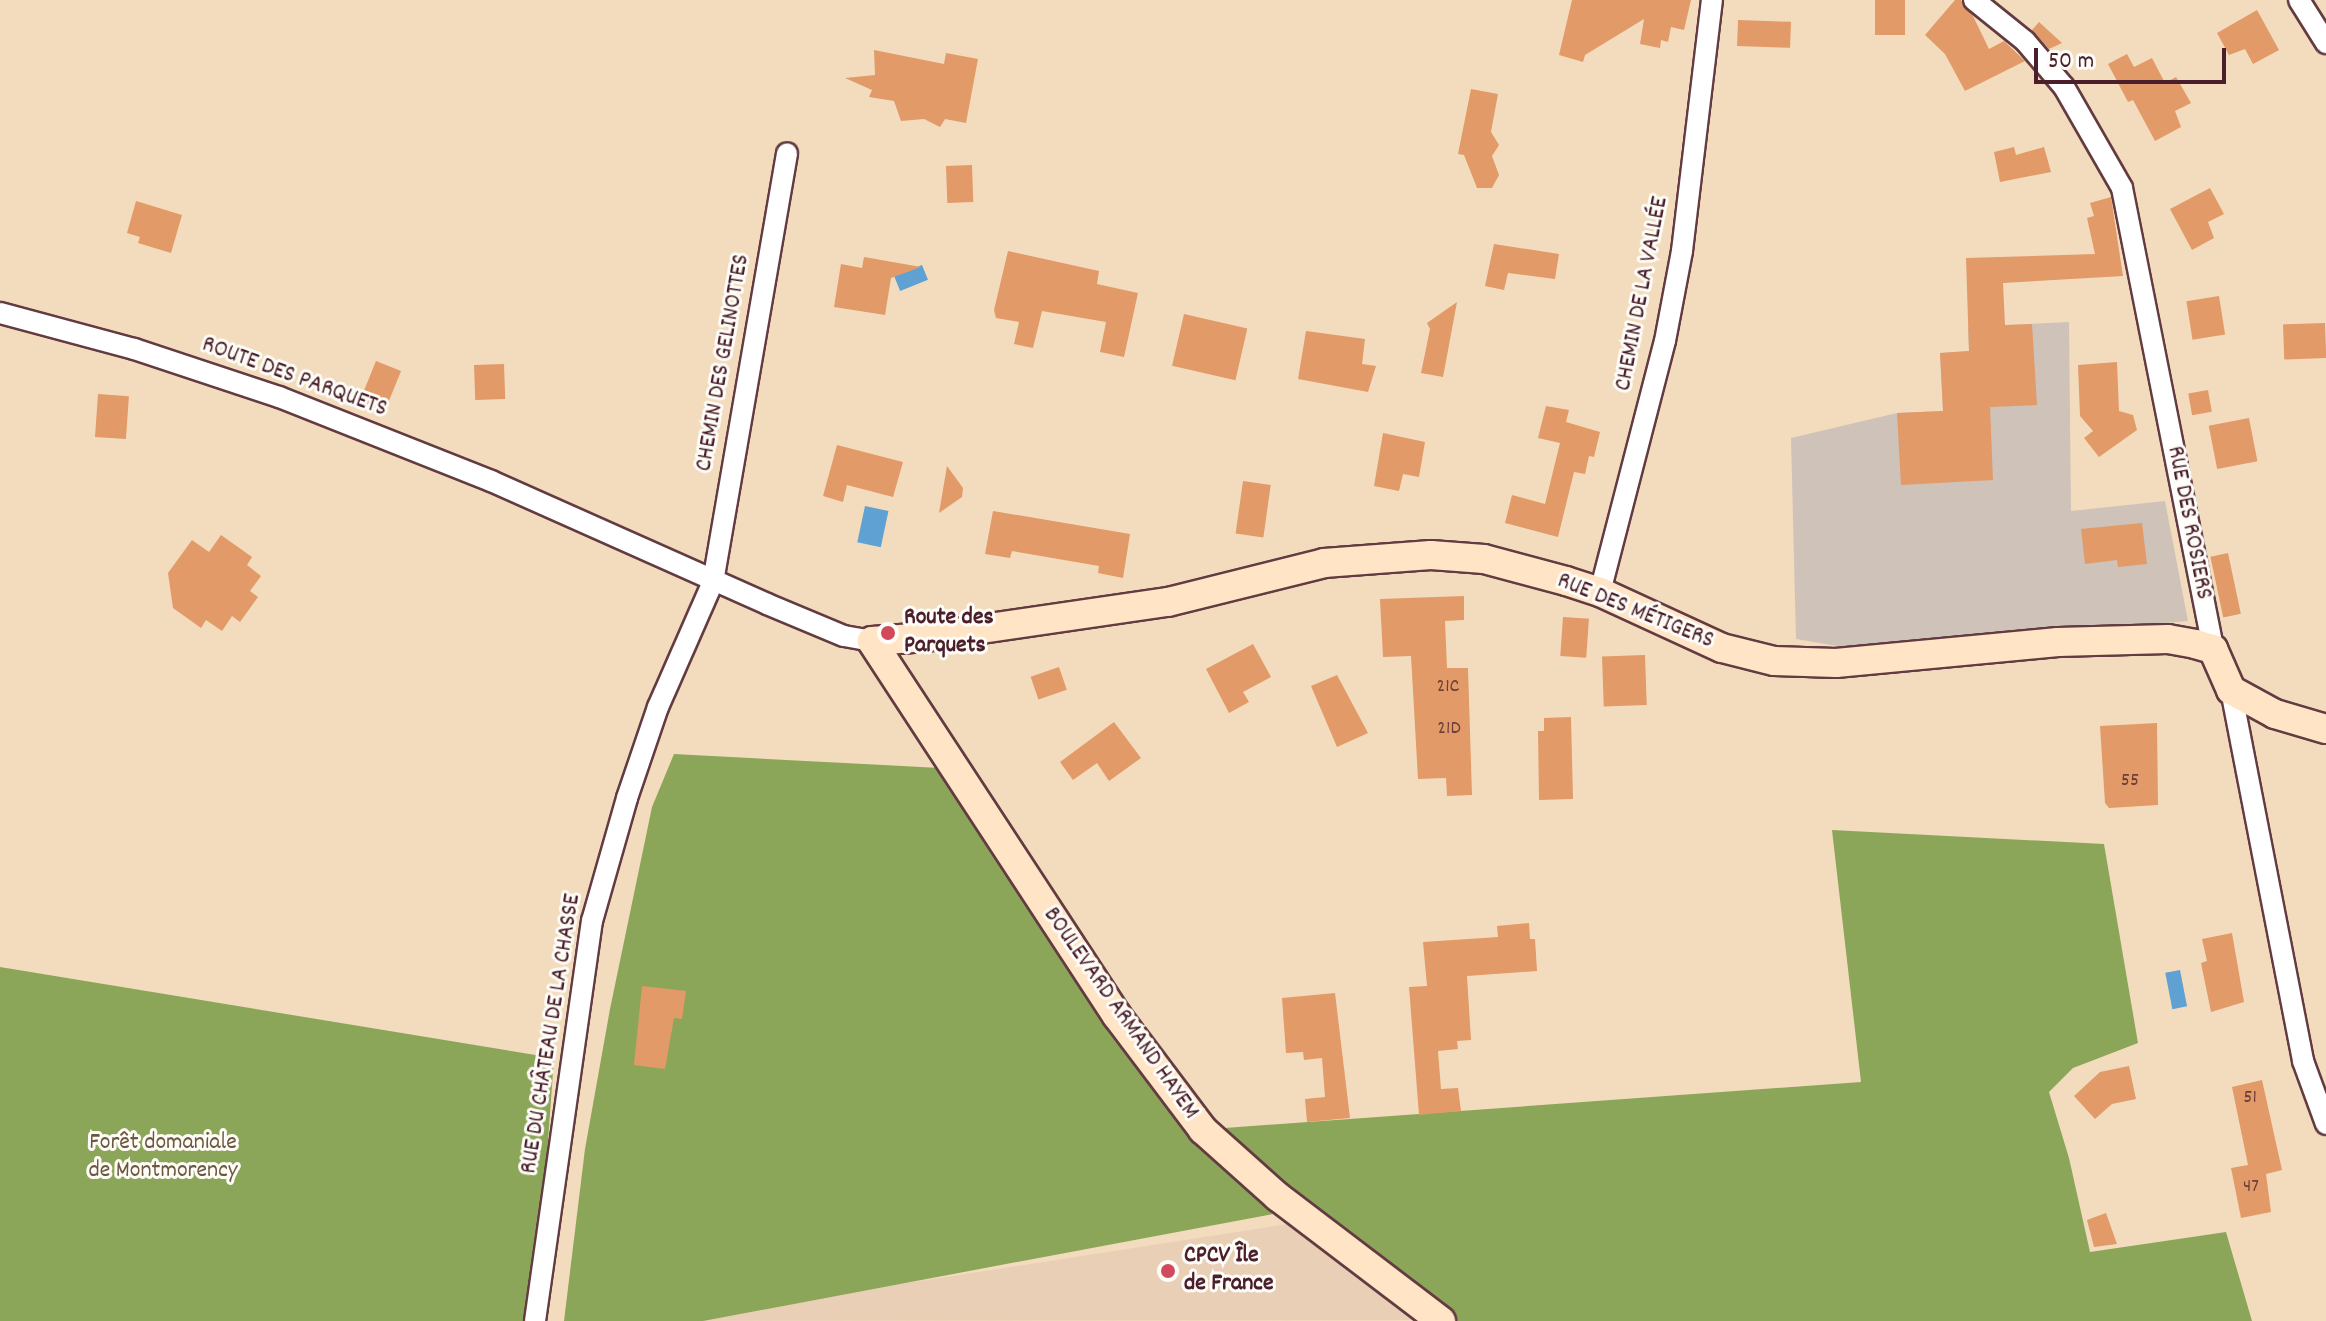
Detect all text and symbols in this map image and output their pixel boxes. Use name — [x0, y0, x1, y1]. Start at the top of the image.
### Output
scale bar — [2038, 32, 2230, 82]
text: 50 m — [2048, 45, 2094, 79]
street label: CHEMIN DE LA VALLÉE — [1610, 194, 1676, 394]
street label: CHEMIN DES GELINOTTES — [691, 252, 757, 474]
street label: ROUTE DES PARQUETS — [198, 331, 390, 425]
street label: RUE DES ROSIERS — [2159, 444, 2217, 602]
street label: RUE DES MÉTIGERS — [1553, 568, 1717, 656]
place label: Route des Parquets — [904, 605, 994, 661]
marker: Route des Parquets — [879, 624, 897, 642]
house number: 21C — [1437, 675, 1459, 699]
house number: 21D — [1437, 717, 1461, 741]
house number: 55 — [2121, 769, 2139, 793]
street label: RUE DU CHÂTEAU DE LA CHASSE — [516, 892, 588, 1176]
street label: BOULEVARD ARMAND HAYEM — [1036, 902, 1204, 1126]
house number: 51 — [2243, 1086, 2257, 1110]
park label: Forêt domaniale de Montmorency — [88, 1130, 238, 1186]
house number: 47 — [2243, 1175, 2259, 1199]
place label: CPCV Île de France — [1184, 1243, 1273, 1299]
marker: CPCV Île de France — [1159, 1262, 1177, 1280]

